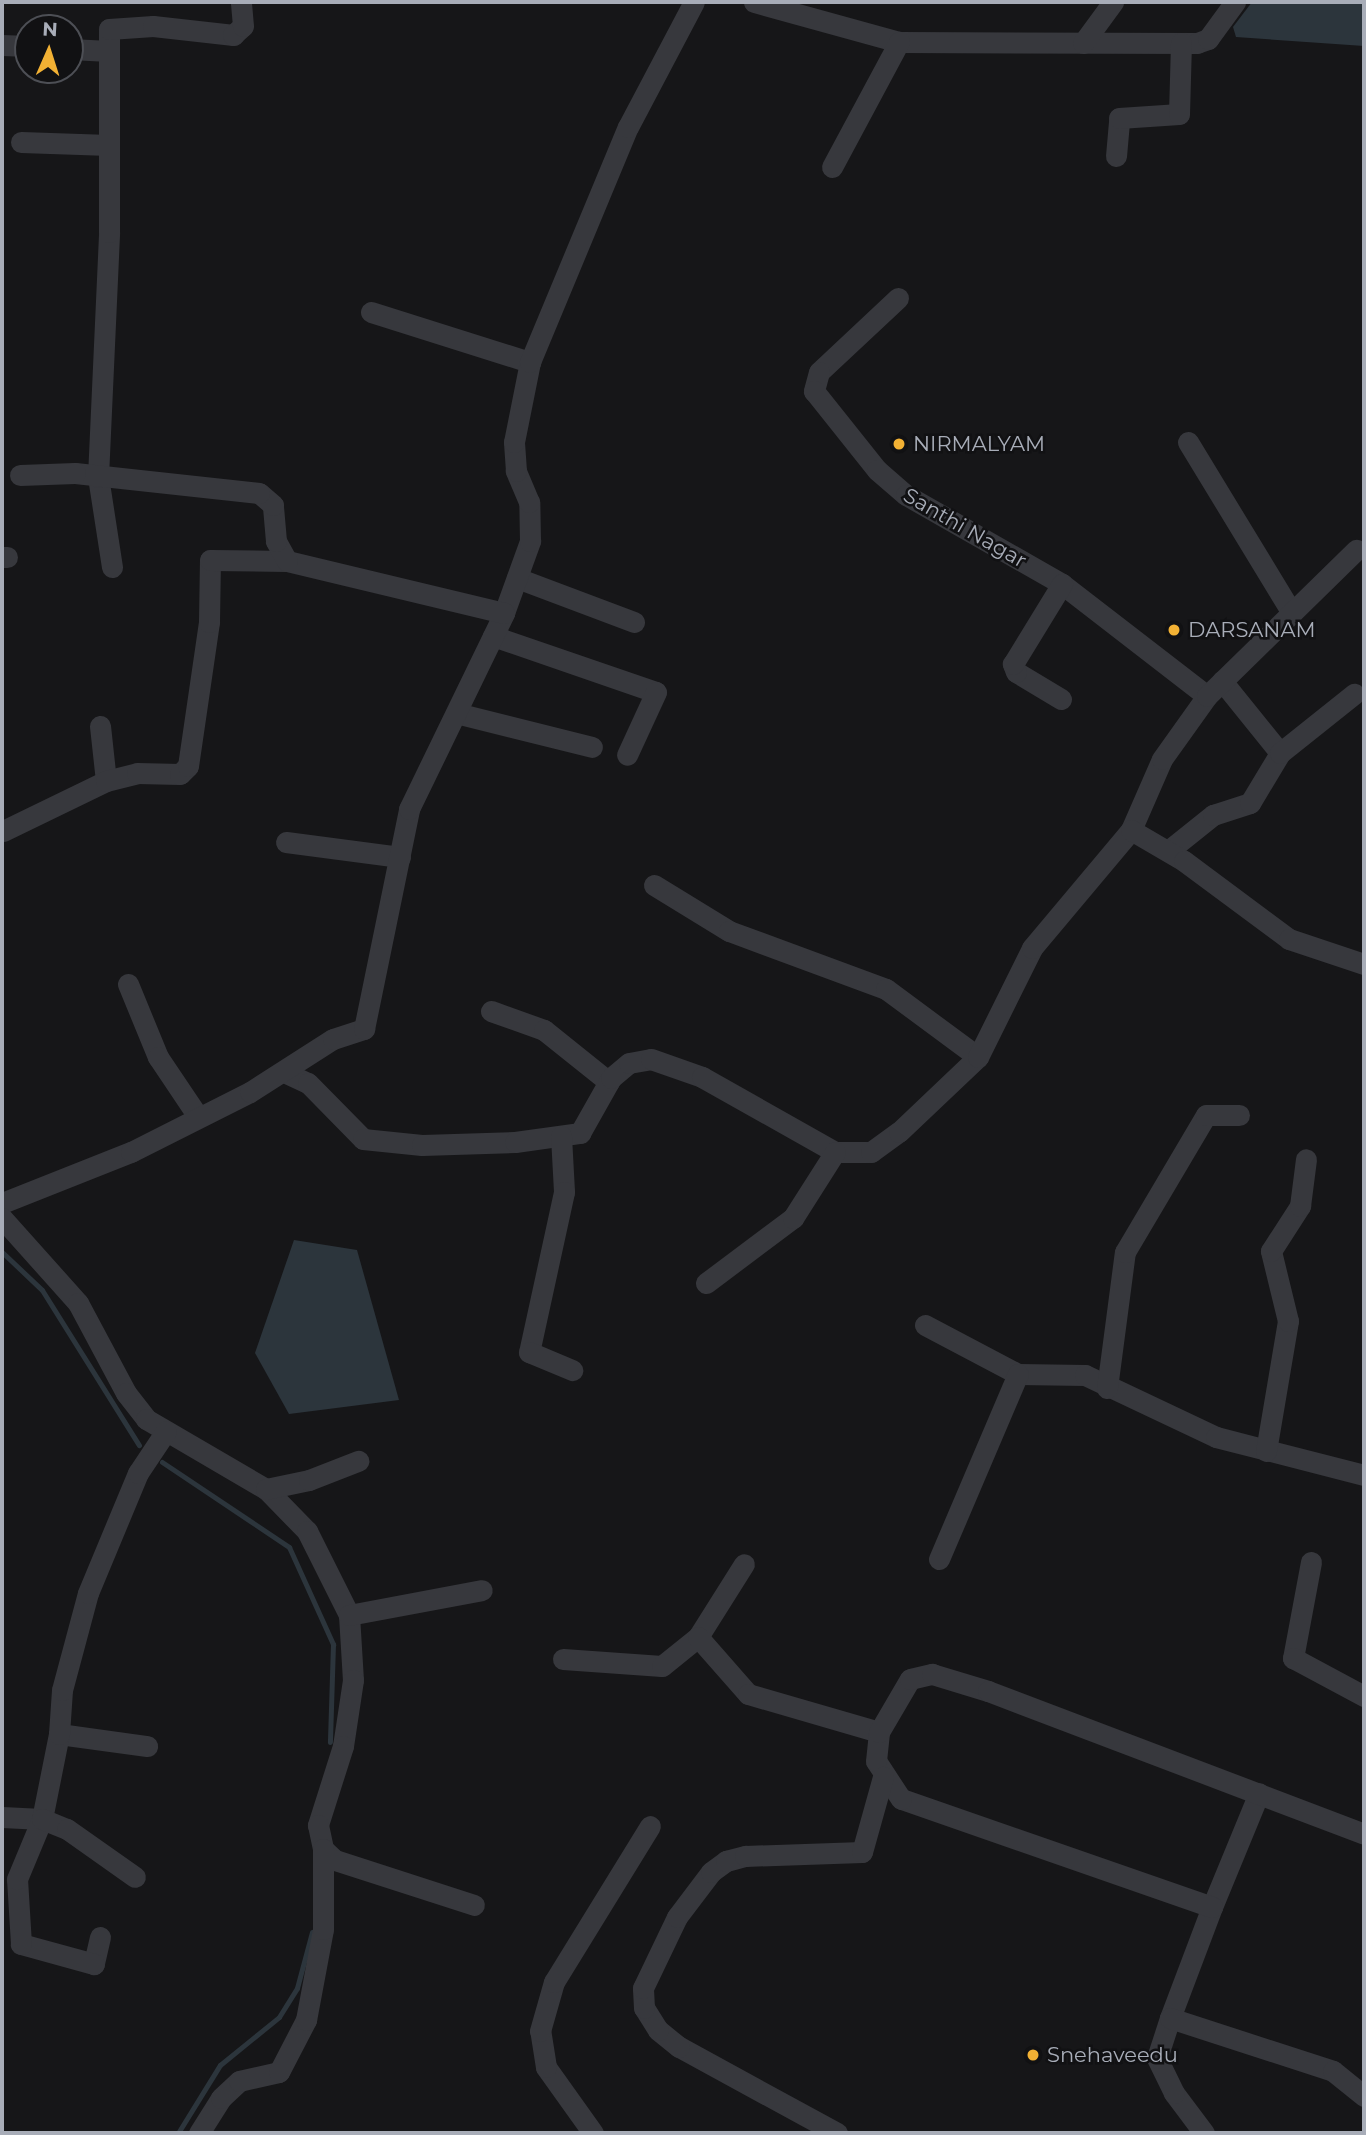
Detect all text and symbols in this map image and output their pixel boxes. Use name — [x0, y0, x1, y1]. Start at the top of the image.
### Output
north arrow — [14, 14, 84, 84]
text: N — [42, 18, 58, 41]
place label: NIRMALYAM — [913, 431, 1045, 457]
marker: NIRMALYAM — [891, 436, 907, 452]
street label: Santhi Nagar — [899, 483, 1031, 573]
place label: DARSANAM — [1188, 617, 1316, 643]
marker: DARSANAM — [1166, 622, 1182, 638]
place label: Snehaveedu — [1047, 2042, 1178, 2068]
marker: Snehaveedu — [1025, 2047, 1041, 2063]

